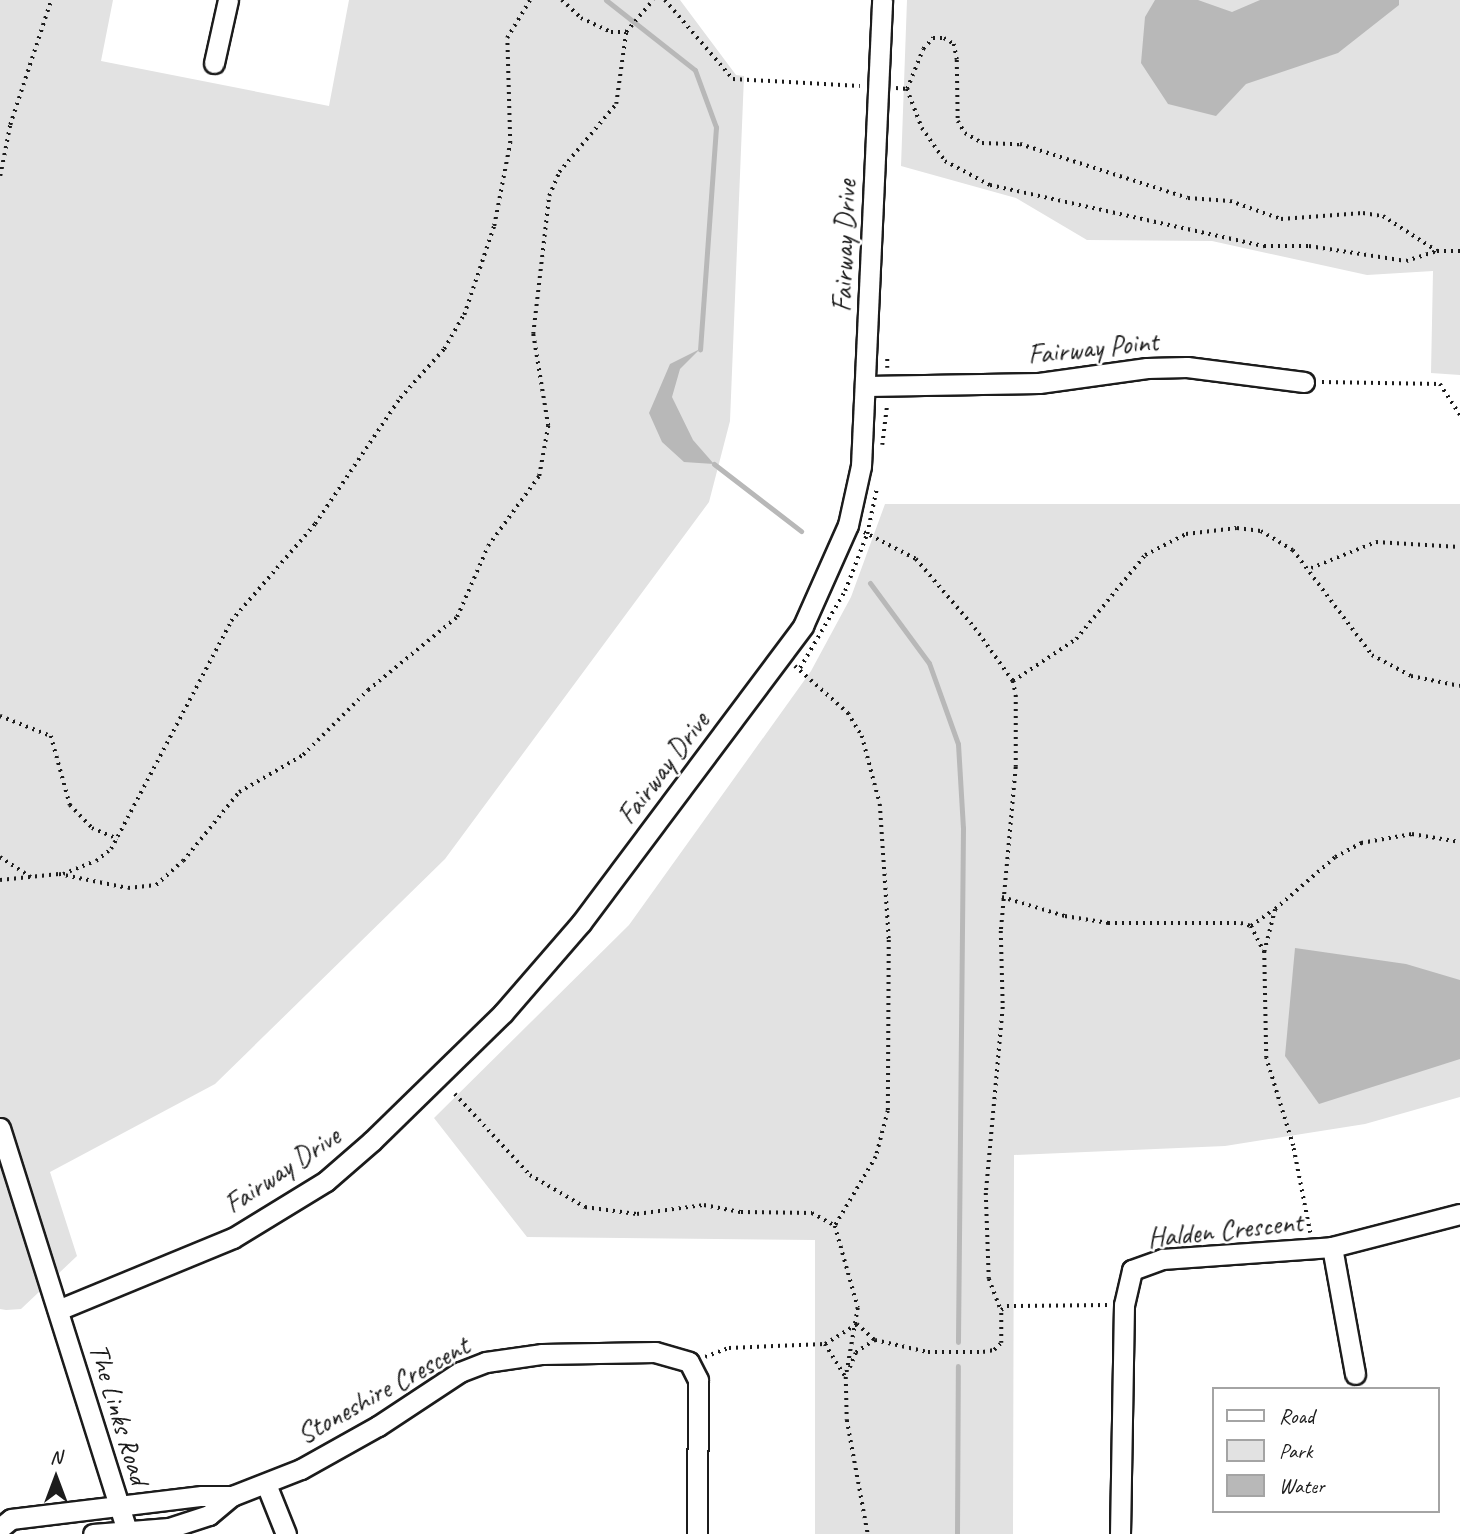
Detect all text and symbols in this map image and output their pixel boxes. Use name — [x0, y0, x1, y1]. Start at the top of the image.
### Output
street label: Fairway Drive — [825, 179, 863, 313]
street label: Fairway Point — [1026, 324, 1160, 372]
street label: Fairway Drive — [610, 705, 716, 831]
street label: Fairway Drive — [218, 1119, 346, 1221]
street label: Halden Crescent — [1146, 1205, 1304, 1255]
street label: Stoneshire Crescent — [291, 1329, 475, 1451]
street label: The Links Road — [82, 1339, 156, 1489]
legend — [1212, 1387, 1439, 1513]
text: Road — [1279, 1403, 1314, 1429]
text: Park — [1279, 1438, 1312, 1464]
north arrow — [21, 1443, 91, 1513]
text: N — [50, 1445, 62, 1469]
text: Water — [1279, 1473, 1325, 1499]

